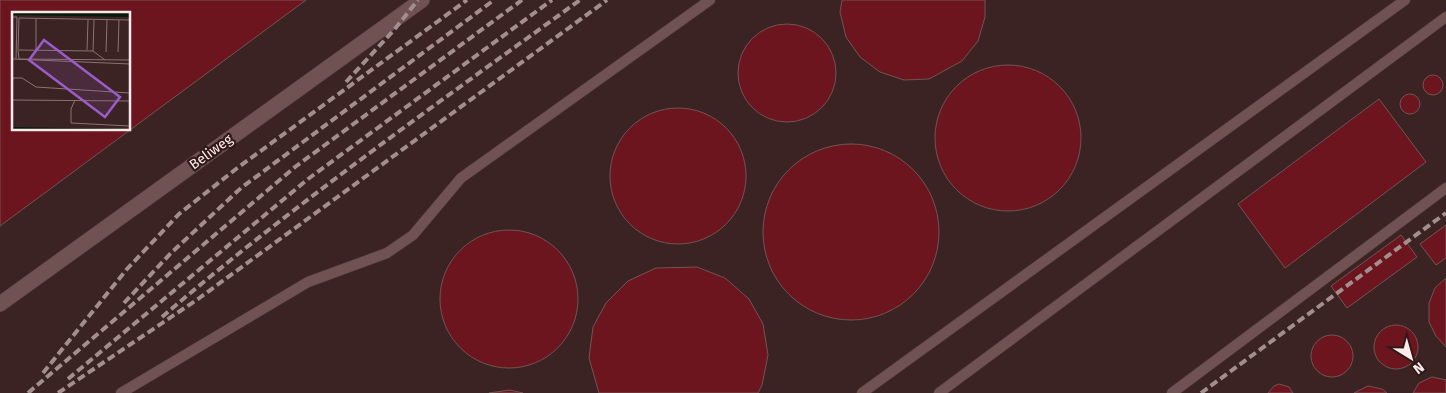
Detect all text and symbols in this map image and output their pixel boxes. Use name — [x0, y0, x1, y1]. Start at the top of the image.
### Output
inset map — [12, 12, 130, 130]
street label: Beliweg — [186, 130, 236, 173]
north arrow — [1386, 333, 1436, 383]
text: N — [1410, 358, 1427, 378]

